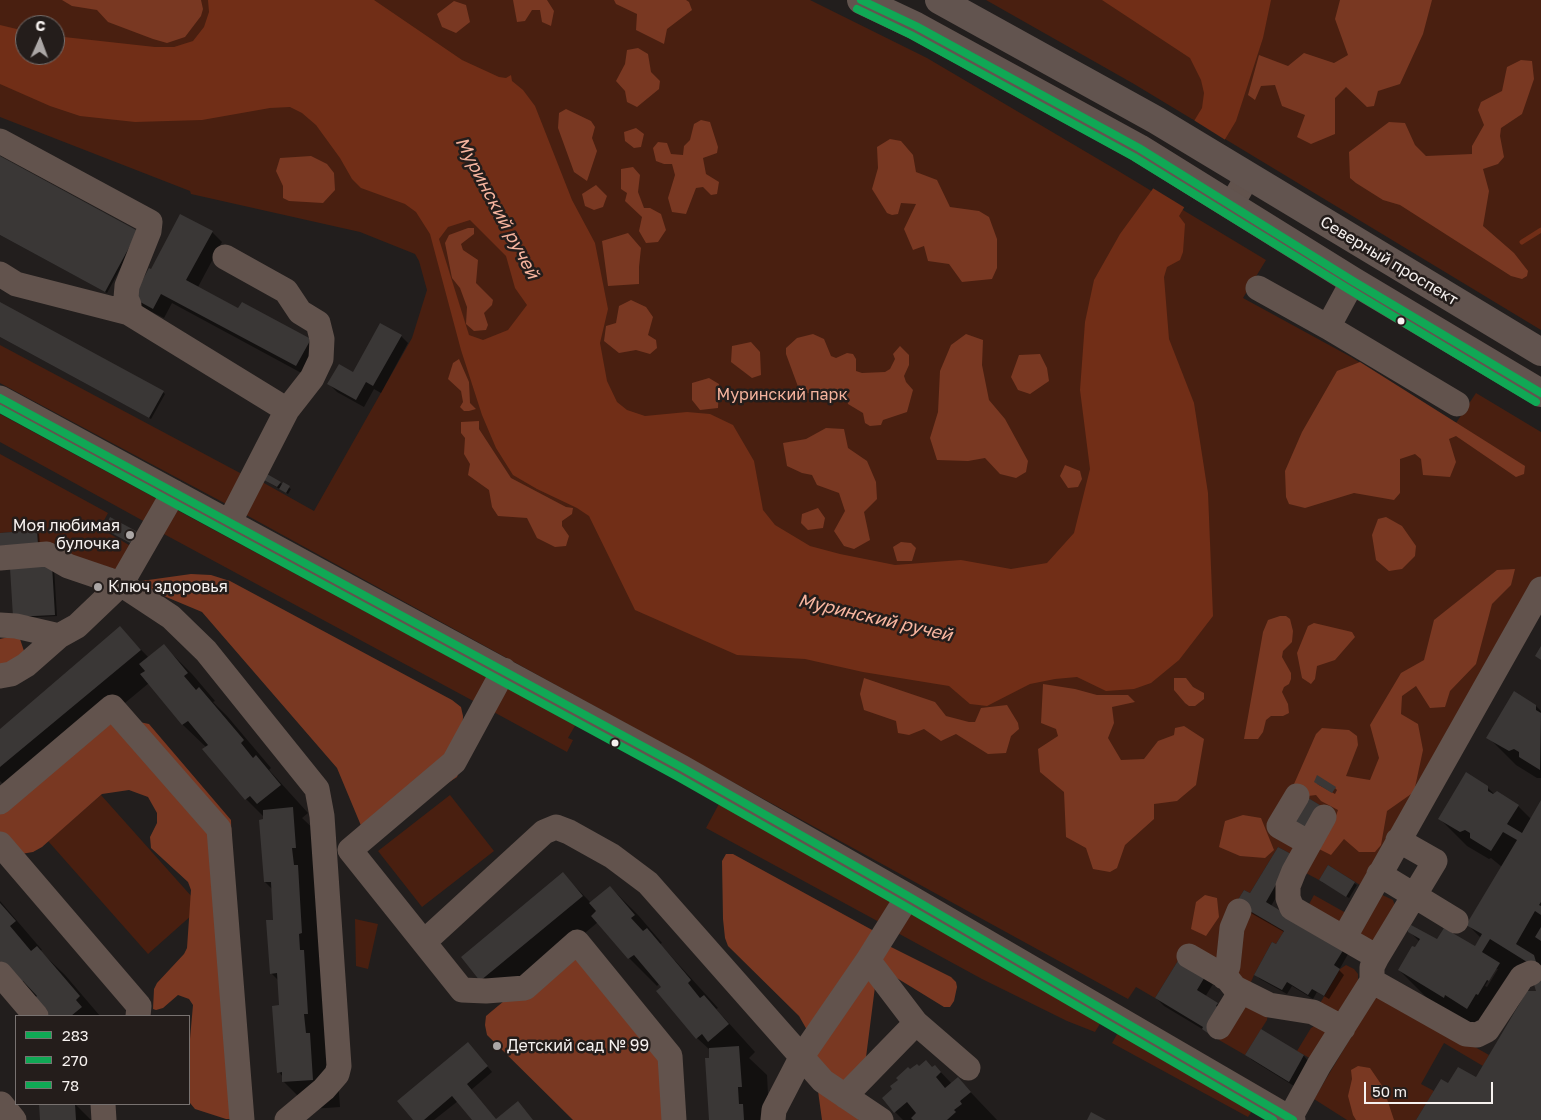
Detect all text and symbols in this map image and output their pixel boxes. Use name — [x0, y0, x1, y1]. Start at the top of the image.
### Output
north arrow — [15, 15, 65, 65]
text: С — [35, 17, 46, 34]
water label: Муринский ручей — [450, 133, 544, 283]
street label: Северный проспект — [1317, 212, 1461, 310]
unlabelled marker — [1396, 316, 1406, 326]
park label: Муринский парк — [716, 385, 848, 405]
place label: Моя любимая булочка — [13, 516, 120, 554]
marker: Моя любимая булочка — [124, 529, 136, 541]
place label: Ключ здоровья — [108, 577, 228, 597]
marker: Ключ здоровья — [92, 581, 104, 593]
water label: Муринский ручей — [796, 590, 954, 646]
unlabelled marker — [610, 738, 620, 748]
legend — [15, 1015, 190, 1105]
text: 283 — [62, 1026, 89, 1044]
place label: Детский сад № 99 — [507, 1036, 649, 1056]
marker: Детский сад № 99 — [491, 1040, 503, 1052]
text: 270 — [62, 1051, 88, 1069]
scale bar — [1366, 1072, 1495, 1104]
text: 78 — [62, 1076, 79, 1094]
text: 50 m — [1372, 1082, 1407, 1100]

